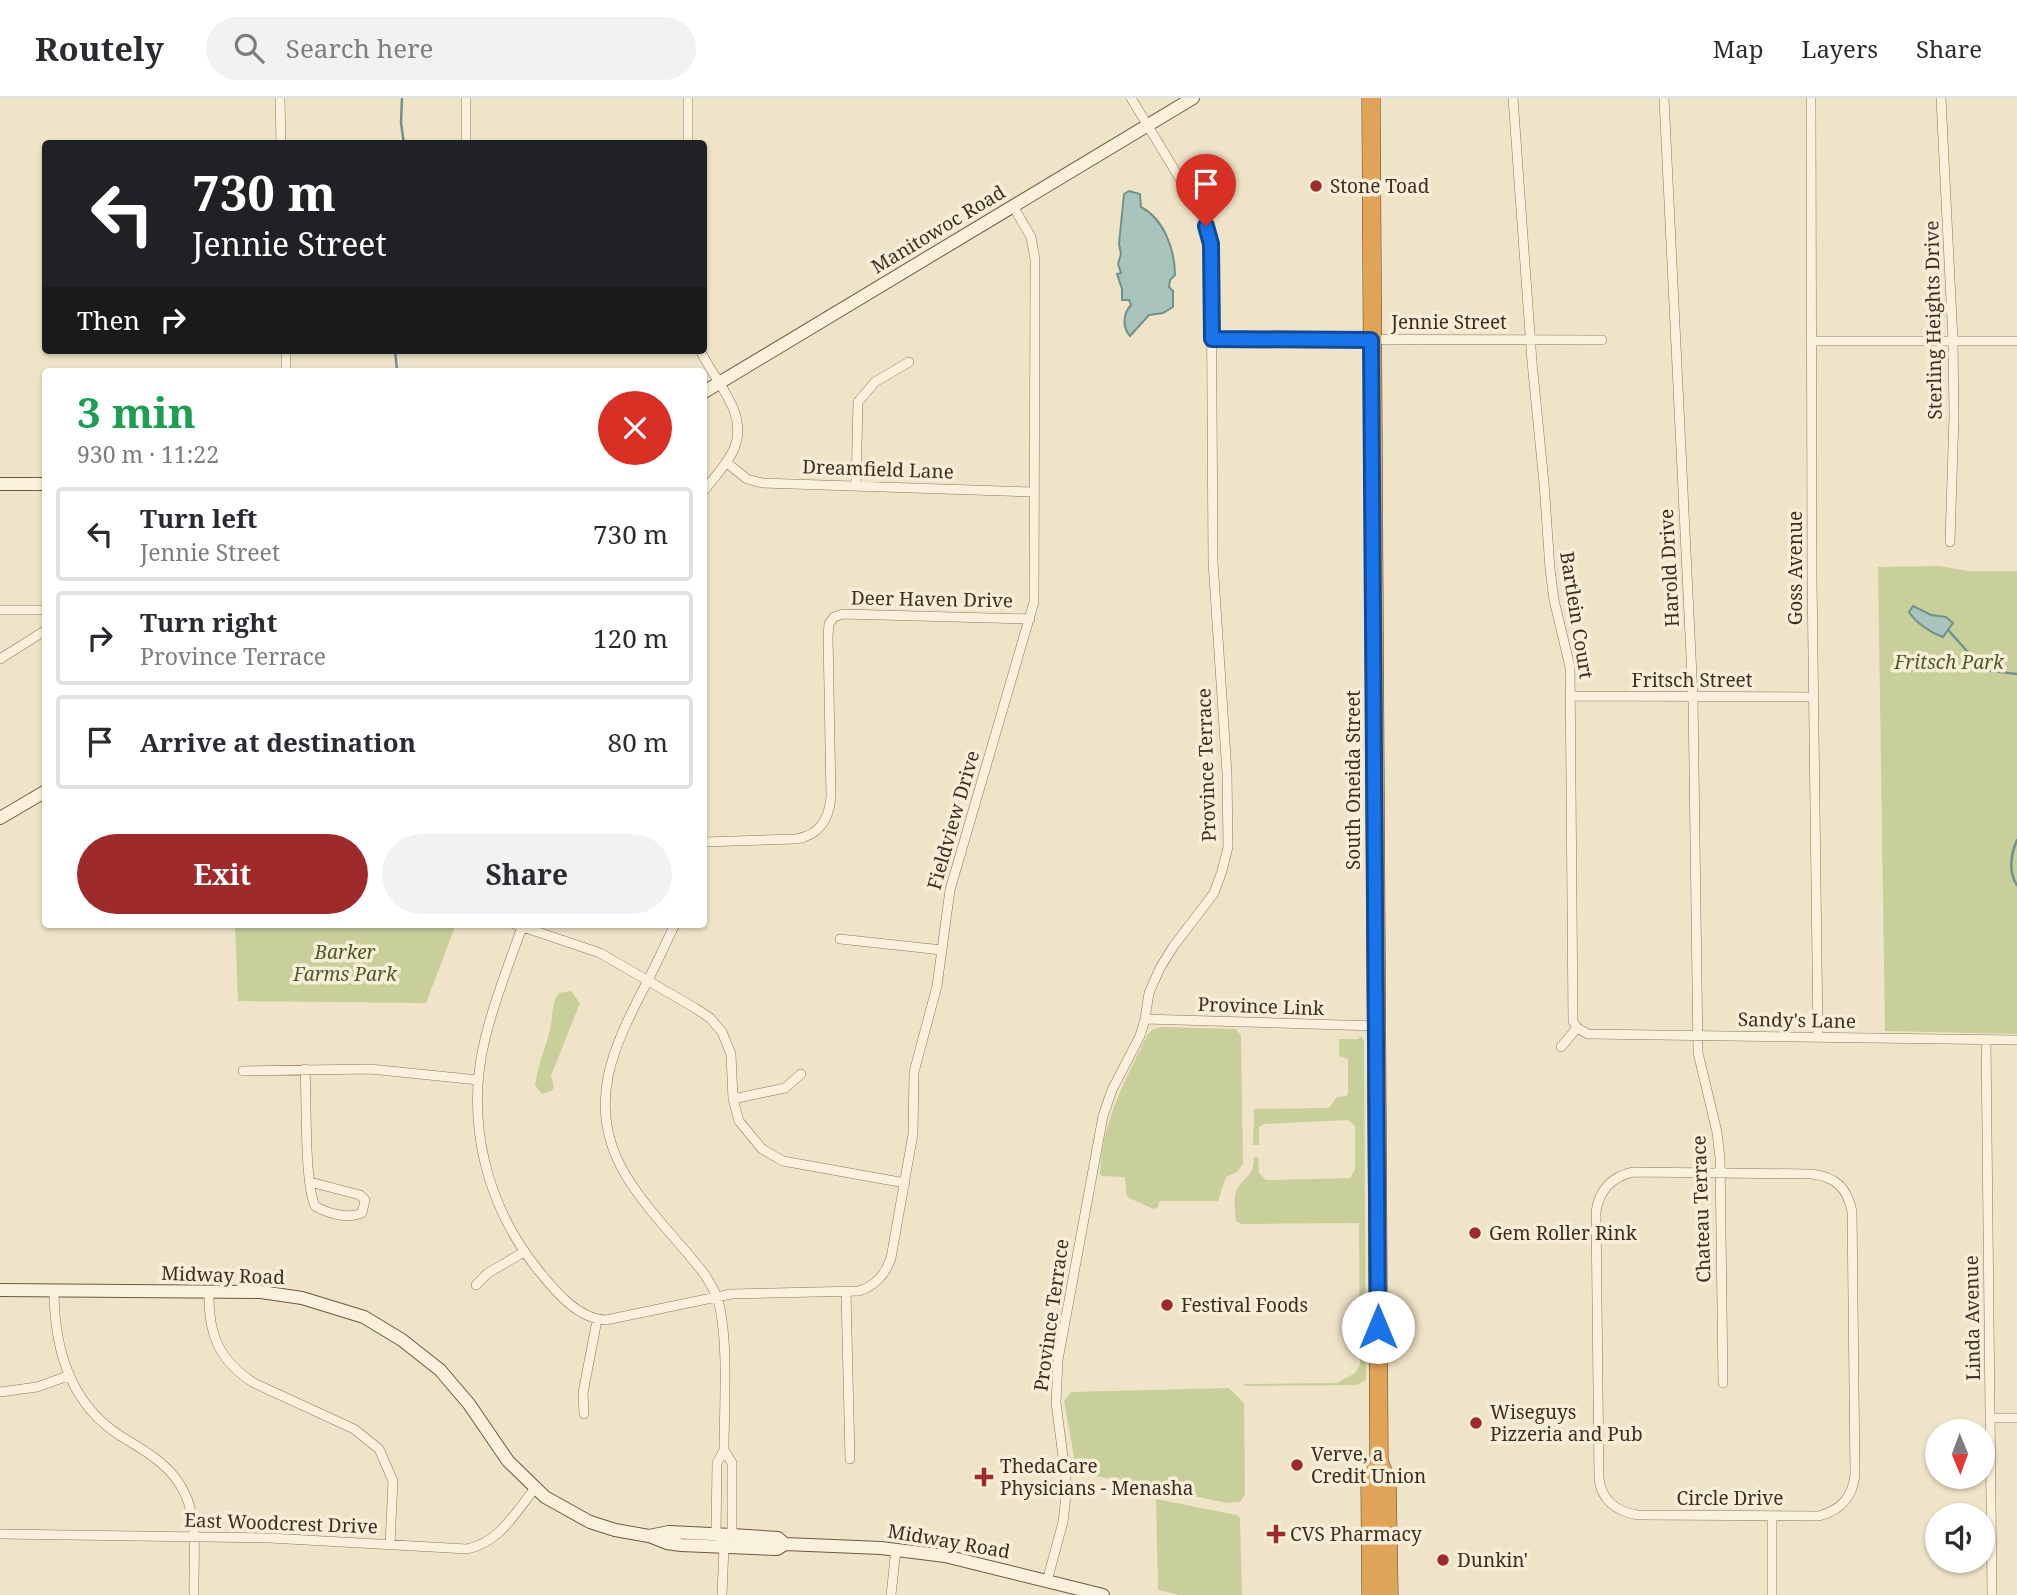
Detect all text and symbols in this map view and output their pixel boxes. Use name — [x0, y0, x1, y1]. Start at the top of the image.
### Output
search box — [206, 17, 696, 80]
text: Routely — [35, 26, 164, 71]
icon: search — [230, 29, 268, 67]
text: Search here — [286, 30, 433, 66]
text: Map — [1713, 32, 1764, 65]
text: Layers — [1802, 32, 1878, 65]
text: Share — [1916, 32, 1982, 65]
pin — [1176, 154, 1236, 226]
text: 730 m — [192, 159, 336, 225]
icon: arrive — [1187, 165, 1225, 203]
icon: left — [77, 168, 168, 259]
place label: Stone Toad — [1330, 173, 1430, 199]
marker: Stone Toad — [1308, 178, 1324, 194]
street label: Manitowoc Road — [866, 179, 1010, 279]
street label: Sterling Heights Drive — [1918, 220, 1948, 420]
text: Jennie Street — [192, 222, 387, 265]
icon: right — [154, 301, 192, 339]
text: Then — [77, 302, 140, 338]
street label: Jennie Street — [1390, 309, 1507, 335]
text: 3 min — [77, 383, 196, 440]
button: close — [598, 391, 672, 465]
text: 930 m · 11:22 — [77, 438, 219, 470]
street label: Dreamfield Lane — [802, 453, 954, 485]
text: Turn left — [140, 500, 257, 536]
street label: Harold Drive — [1653, 508, 1685, 628]
street label: Goss Avenue — [1782, 511, 1808, 625]
icon: left — [81, 515, 119, 553]
text: 730 m — [593, 516, 668, 552]
text: Jennie Street — [140, 536, 280, 568]
street label: Bartlein Court — [1554, 550, 1600, 681]
street label: Deer Haven Drive — [851, 585, 1013, 613]
text: Turn right — [140, 604, 277, 640]
icon: right — [81, 619, 119, 657]
text: 120 m — [593, 620, 668, 656]
text: Province Terrace — [140, 640, 326, 672]
park label: Fritsch Park — [1893, 649, 2005, 675]
street label: Fritsch Street — [1632, 667, 1753, 693]
street label: Province Terrace — [1190, 688, 1222, 842]
street label: South Oneida Street — [1340, 690, 1366, 870]
icon: arrive — [81, 723, 119, 761]
text: Arrive at destination — [140, 724, 416, 760]
text: 80 m — [608, 724, 668, 760]
street label: Fieldview Drive — [921, 747, 985, 893]
button: Exit — [77, 834, 368, 914]
button: Share — [382, 834, 672, 914]
park label: Barker Farms Park — [292, 939, 398, 987]
street label: Province Link — [1197, 991, 1326, 1021]
street label: Sandy's Lane — [1738, 1006, 1856, 1034]
street label: Chateau Terrace — [1685, 1135, 1717, 1283]
place label: Gem Roller Rink — [1489, 1220, 1638, 1246]
marker: Gem Roller Rink — [1467, 1225, 1483, 1241]
street label: Province Terrace — [1027, 1237, 1075, 1393]
street label: Linda Avenue — [1958, 1255, 1986, 1381]
street label: Midway Road — [161, 1260, 286, 1290]
position arrow — [1341, 1290, 1415, 1364]
place label: Festival Foods — [1181, 1292, 1308, 1318]
marker: Festival Foods — [1159, 1297, 1175, 1313]
place label: Wiseguys Pizzeria and Pub — [1490, 1399, 1643, 1447]
marker: Wiseguys Pizzeria and Pub — [1468, 1415, 1484, 1431]
north arrow — [1925, 1419, 1995, 1489]
map controls — [1925, 1419, 1995, 1573]
place label: Verve, a Credit Union — [1311, 1441, 1426, 1489]
place label: ThedaCare Physicians - Menasha — [1000, 1453, 1194, 1501]
marker: Verve, a Credit Union — [1289, 1457, 1305, 1473]
marker: ThedaCare Physicians - Menasha — [974, 1467, 994, 1487]
street label: Circle Drive — [1676, 1485, 1784, 1511]
button: sound — [1925, 1503, 1995, 1573]
street label: East Woodcrest Drive — [184, 1507, 378, 1539]
street label: Midway Road — [886, 1517, 1013, 1565]
place label: CVS Pharmacy — [1290, 1521, 1422, 1547]
marker: CVS Pharmacy — [1268, 1526, 1284, 1542]
place label: Dunkin' — [1457, 1547, 1528, 1573]
marker: Dunkin' — [1435, 1552, 1451, 1568]

